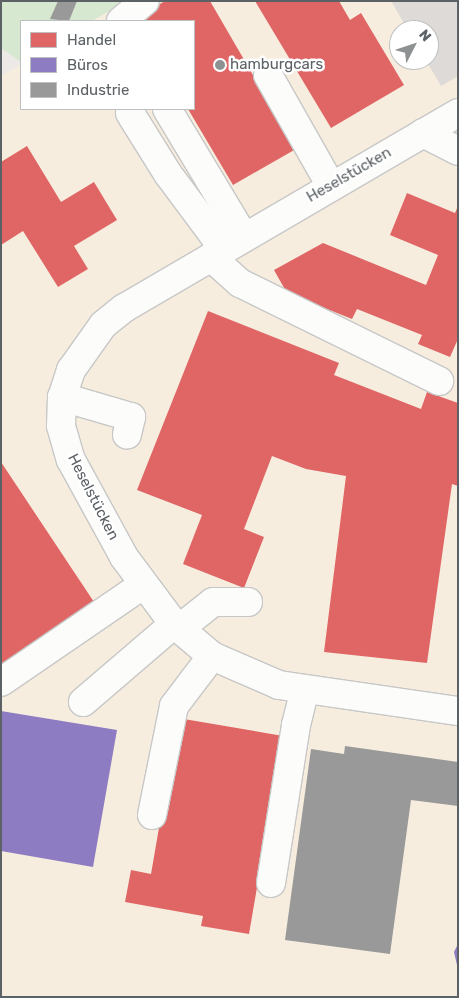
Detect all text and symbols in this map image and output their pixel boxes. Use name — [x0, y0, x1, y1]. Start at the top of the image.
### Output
legend — [20, 20, 195, 110]
north arrow — [389, 20, 439, 70]
text: N — [415, 26, 435, 45]
text: Handel — [67, 31, 116, 49]
text: Büros — [67, 56, 108, 74]
place label: hamburgcars — [230, 56, 323, 74]
marker: hamburgcars — [214, 59, 226, 71]
text: Industrie — [67, 81, 129, 99]
street label: Heselstücken — [304, 144, 394, 206]
street label: Heselstücken — [64, 451, 122, 543]

